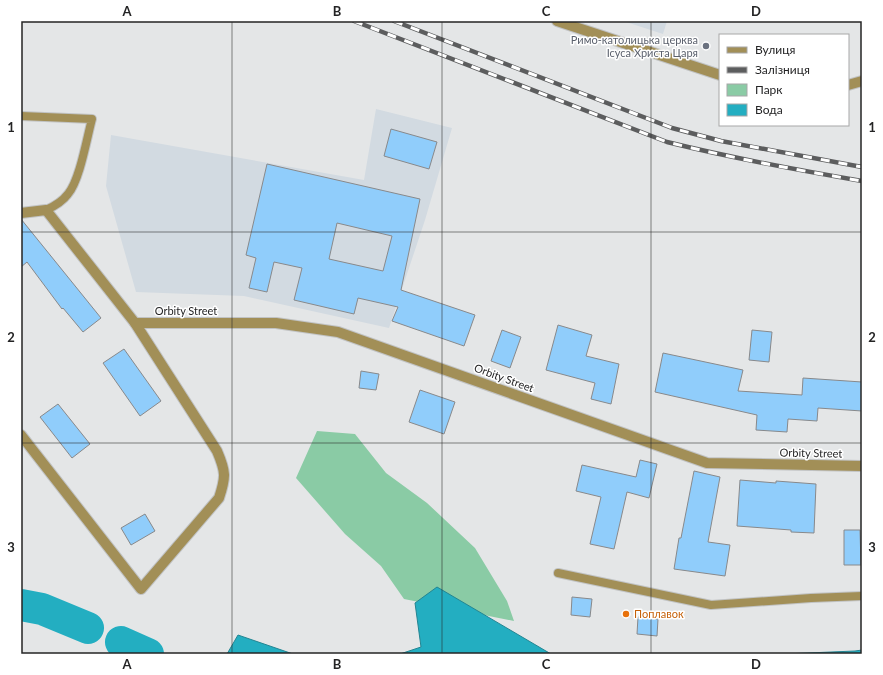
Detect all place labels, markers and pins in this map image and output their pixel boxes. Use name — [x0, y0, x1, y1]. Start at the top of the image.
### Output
place label: Римо-католицька церква Ісуса Христа Царя — [571, 33, 698, 59]
marker: Римо-католицька церква Ісуса Христа Царя — [701, 41, 711, 51]
place label: Поплавок — [634, 607, 684, 620]
marker: Поплавок — [621, 609, 631, 619]

